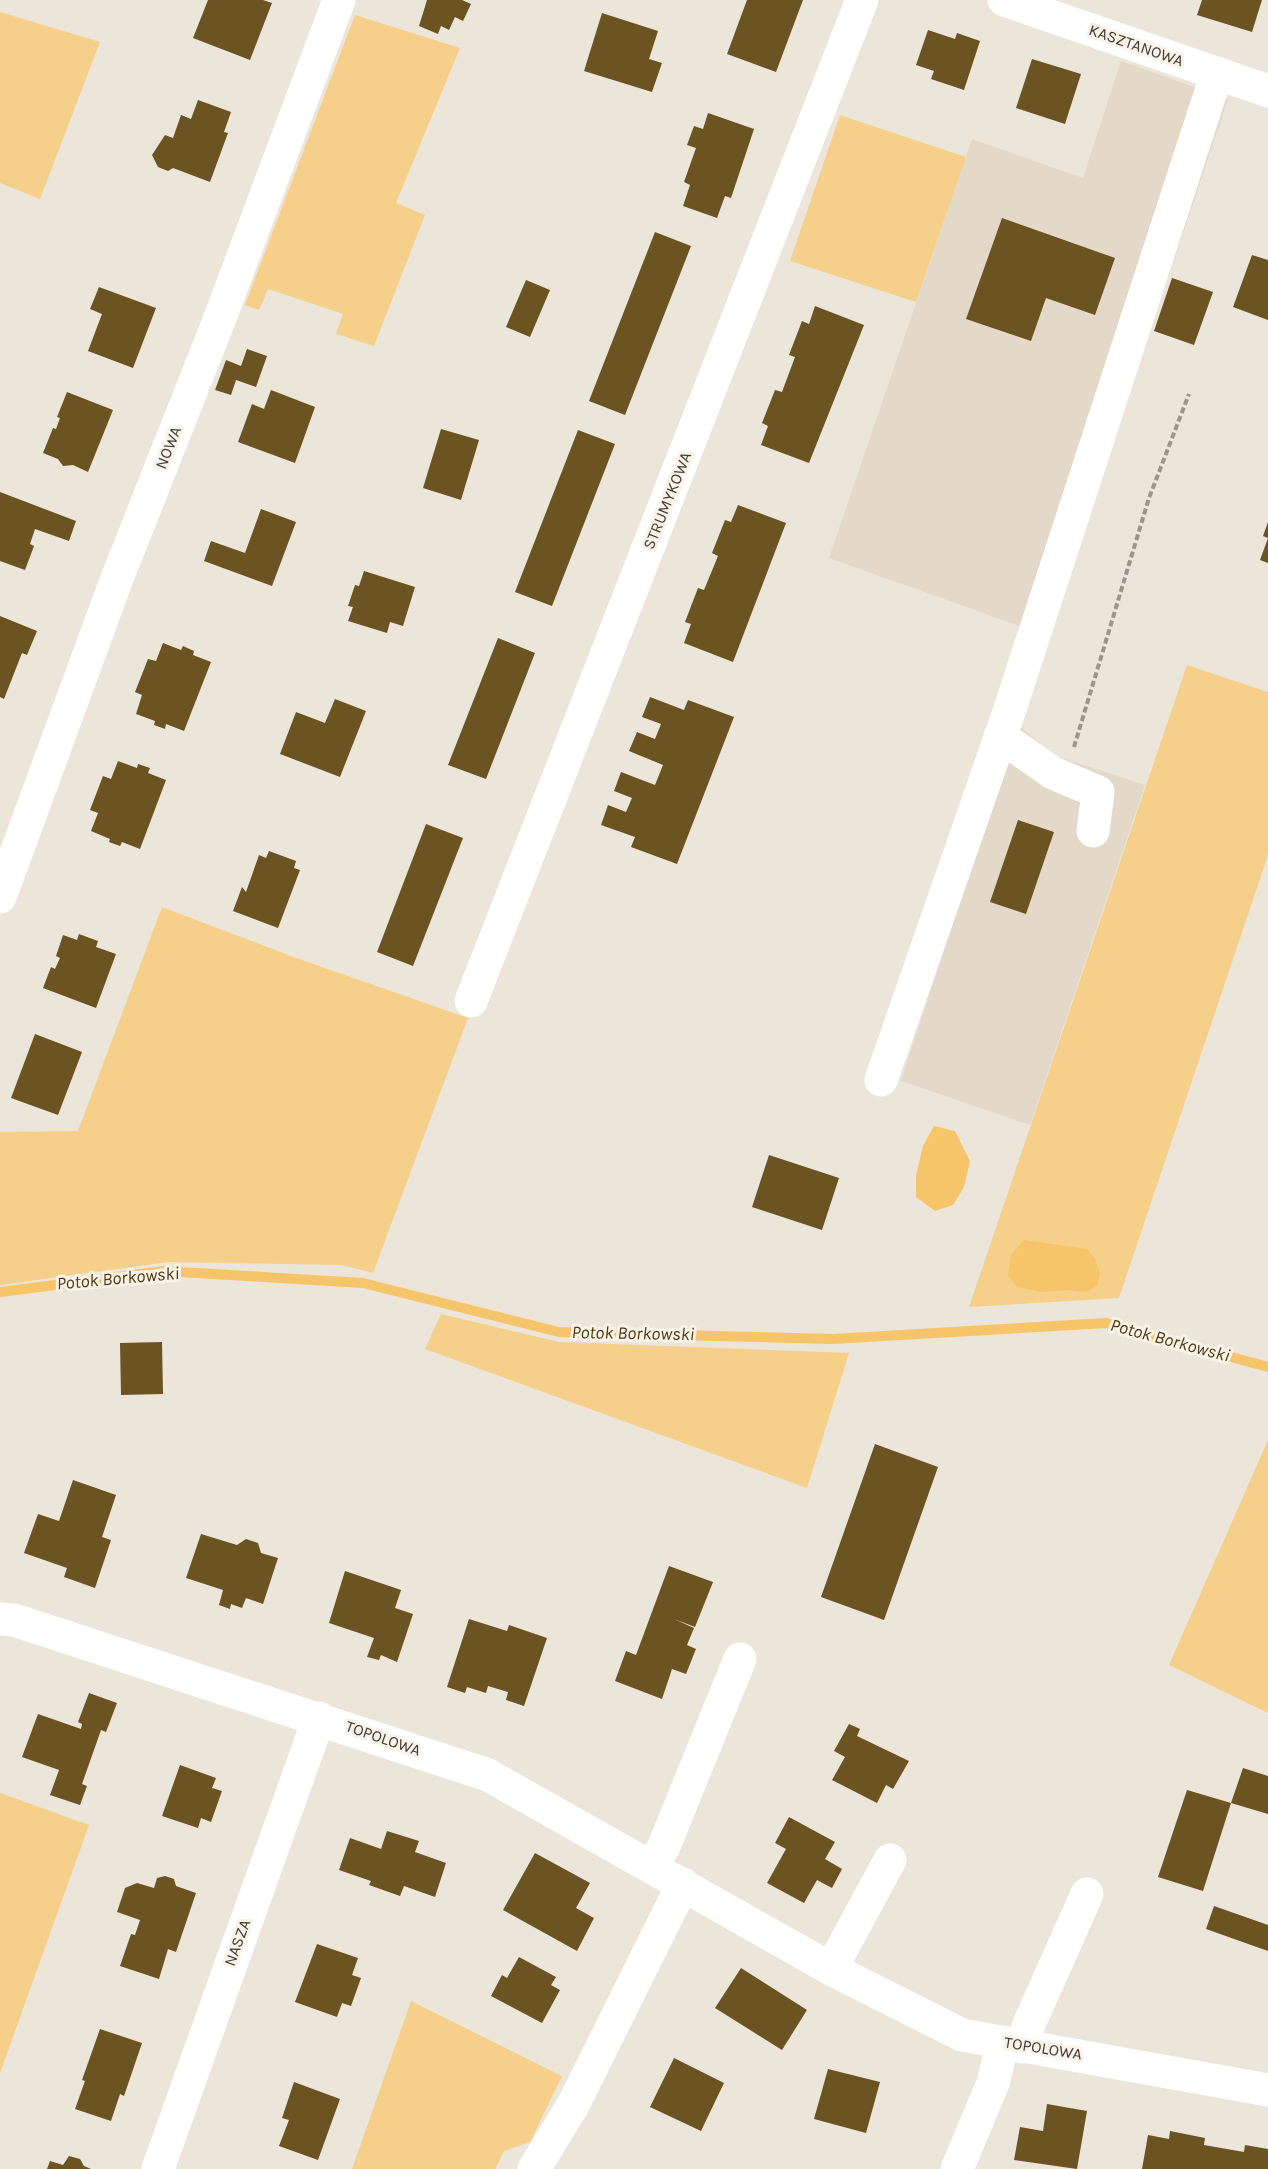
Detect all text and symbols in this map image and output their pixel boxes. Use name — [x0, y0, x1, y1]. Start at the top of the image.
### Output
street label: KASZTANOWA — [1086, 21, 1186, 71]
street label: NOWA — [152, 424, 186, 472]
street label: STRUMYKOWA — [640, 450, 696, 552]
water label: Potok Borkowski — [56, 1263, 180, 1295]
water label: Potok Borkowski — [1108, 1315, 1232, 1367]
water label: Potok Borkowski — [571, 1322, 695, 1346]
street label: TOPOLOWA — [343, 1717, 423, 1761]
street label: NASZA — [221, 1917, 255, 1969]
street label: TOPOLOWA — [1003, 2033, 1083, 2065]

